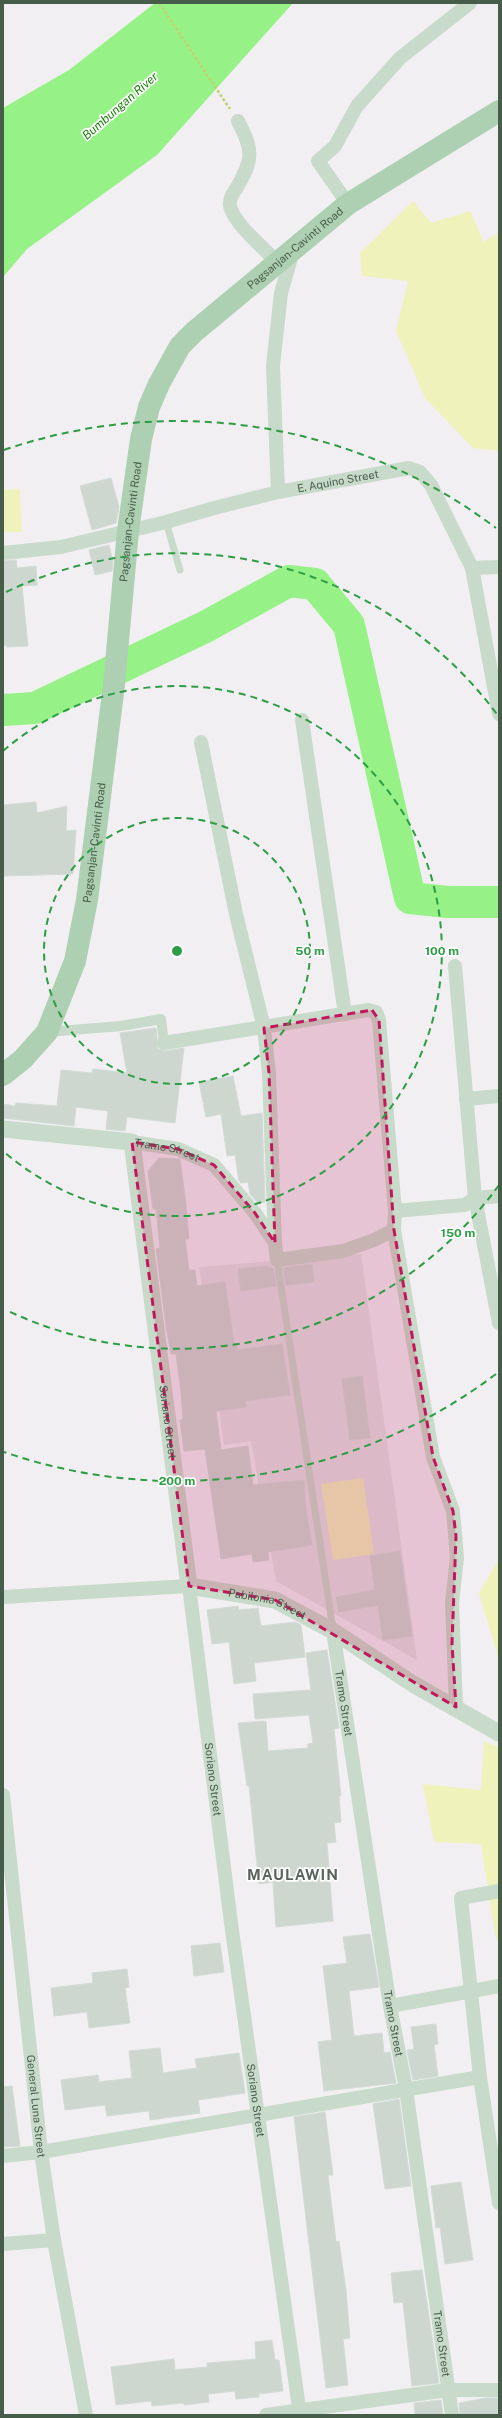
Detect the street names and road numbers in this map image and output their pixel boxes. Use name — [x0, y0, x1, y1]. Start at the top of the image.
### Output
street label: Pagsanjan-Cavinti Road — [245, 205, 345, 291]
street label: Pagsanjan-Cavinti Road — [117, 461, 144, 582]
street label: E. Aquino Street — [296, 468, 379, 494]
street label: Pagsanjan-Cavinti Road — [81, 782, 108, 903]
street label: Tramo Street — [134, 1136, 201, 1164]
street label: Soriano Street — [157, 1385, 179, 1460]
street label: Pabilonia Street — [227, 1586, 308, 1622]
street label: Tramo Street — [333, 1669, 355, 1737]
street label: Soriano Street — [203, 1742, 224, 1817]
street label: Tramo Street — [382, 1990, 406, 2057]
street label: General Luna Street — [25, 2054, 48, 2158]
street label: Soriano Street — [245, 2063, 267, 2138]
street label: Tramo Street — [431, 2310, 453, 2378]

